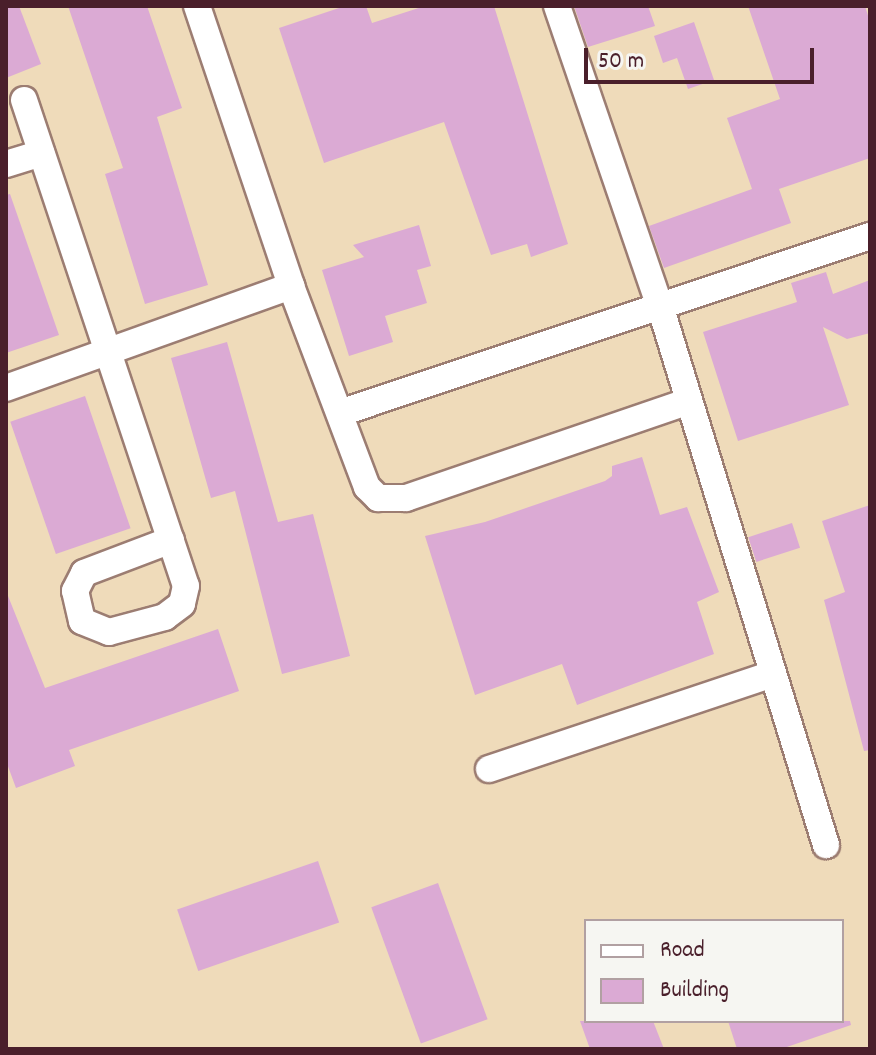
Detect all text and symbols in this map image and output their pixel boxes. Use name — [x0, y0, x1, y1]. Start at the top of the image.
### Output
scale bar — [588, 32, 818, 82]
text: 50 m — [598, 45, 644, 79]
legend — [584, 919, 844, 1023]
text: Road — [660, 934, 705, 968]
text: Building — [660, 974, 729, 1008]

